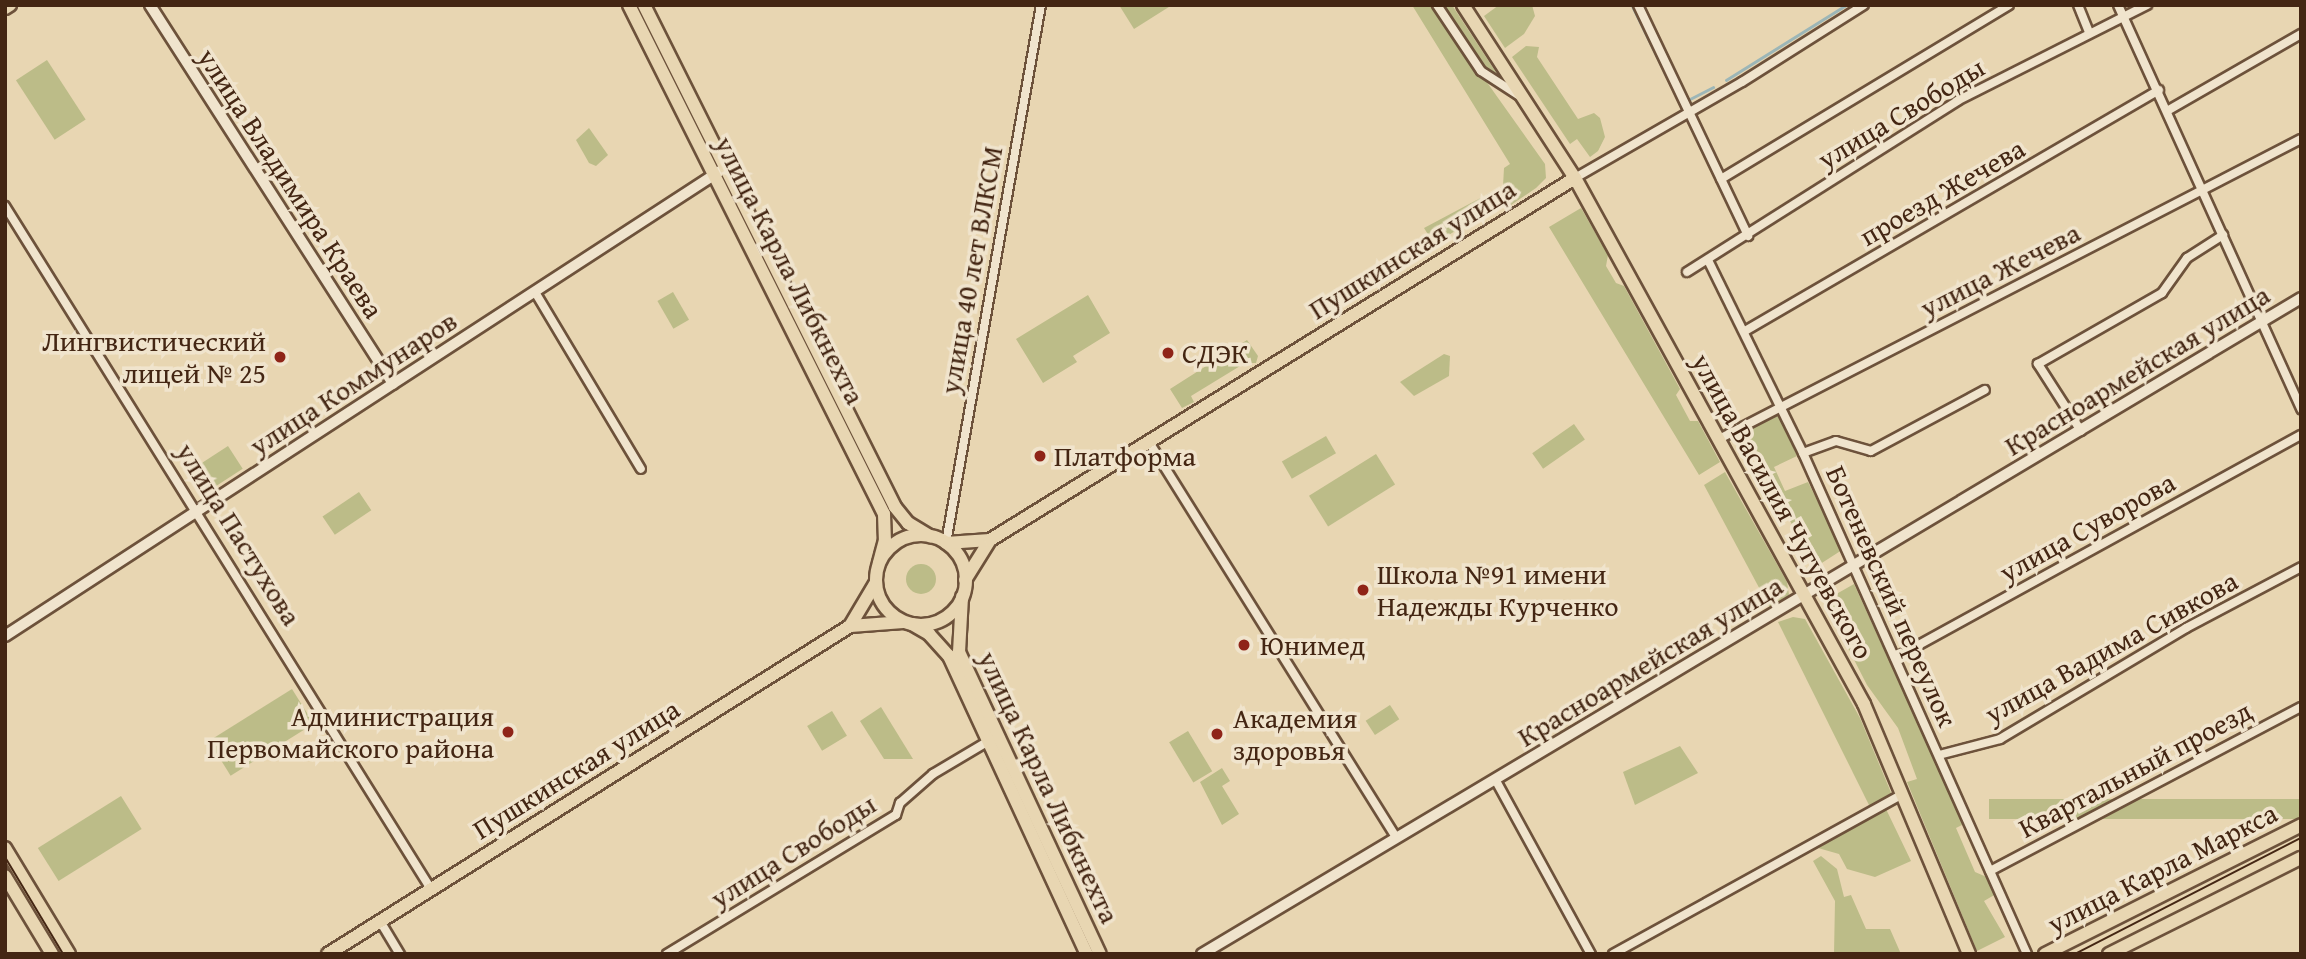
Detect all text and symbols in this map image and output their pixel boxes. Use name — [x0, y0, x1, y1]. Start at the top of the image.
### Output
street label: улица Владимира Краева — [191, 42, 391, 324]
street label: улица Свободы — [1812, 50, 1990, 176]
street label: улица Карла Либкнехта — [708, 130, 872, 410]
street label: проезд Жечева — [1854, 131, 2030, 253]
street label: улица 40 лет ВЛКСМ — [933, 143, 1009, 397]
street label: Пушкинская улица — [1302, 172, 1522, 326]
street label: улица Жечева — [1914, 215, 2086, 325]
street label: Красноармейская улица — [1998, 278, 2276, 462]
street label: улица Коммунаров — [243, 304, 463, 462]
place label: Лингвистический лицей № 25 — [42, 324, 266, 390]
place label: СДЭК — [1182, 336, 1248, 370]
marker: СДЭК — [1160, 345, 1176, 361]
street label: улица Василия Чугуевского — [1685, 347, 1881, 665]
marker: Лингвистический лицей № 25 — [272, 349, 288, 365]
street label: улица Пастухова — [169, 437, 309, 631]
place label: Платформа — [1054, 439, 1196, 473]
marker: Платформа — [1032, 448, 1048, 464]
street label: Ботеневский переулок — [1819, 460, 1965, 732]
street label: улица Суворова — [1993, 465, 2181, 589]
place label: Школа №91 имени Надежды Курченко — [1377, 557, 1619, 623]
street label: улица Вадима Сивкова — [1979, 564, 2243, 730]
street label: Красноармейская улица — [1511, 569, 1789, 753]
marker: Школа №91 имени Надежды Курченко — [1355, 582, 1371, 598]
place label: Юнимед — [1260, 628, 1365, 662]
marker: Юнимед — [1234, 635, 1254, 655]
street label: улица Карла Либкнехта — [971, 646, 1127, 928]
street label: Пушкинская улица — [466, 692, 686, 846]
street label: Квартальный проезд — [2013, 693, 2257, 845]
place label: Администрация Первомайского района — [207, 699, 494, 765]
place label: Академия здоровья — [1233, 701, 1357, 767]
marker: Администрация Первомайского района — [500, 724, 516, 740]
marker: Академия здоровья — [1207, 724, 1227, 744]
street label: улица Свободы — [704, 787, 882, 915]
street label: улица Карла Маркса — [2042, 796, 2282, 940]

